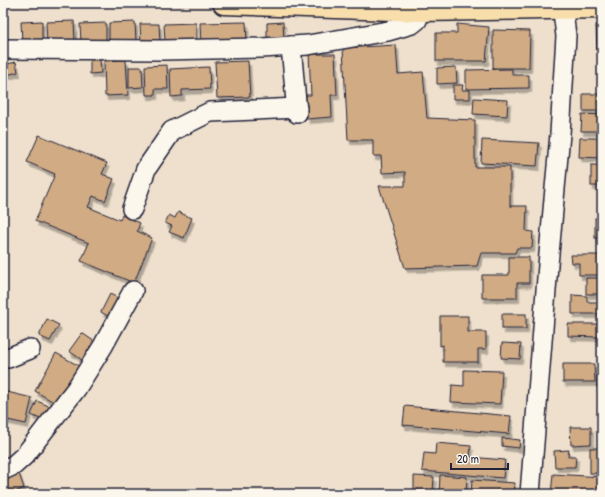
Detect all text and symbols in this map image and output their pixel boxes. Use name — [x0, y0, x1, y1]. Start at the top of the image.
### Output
scale bar — [451, 445, 508, 471]
text: 20 m — [457, 450, 479, 467]

